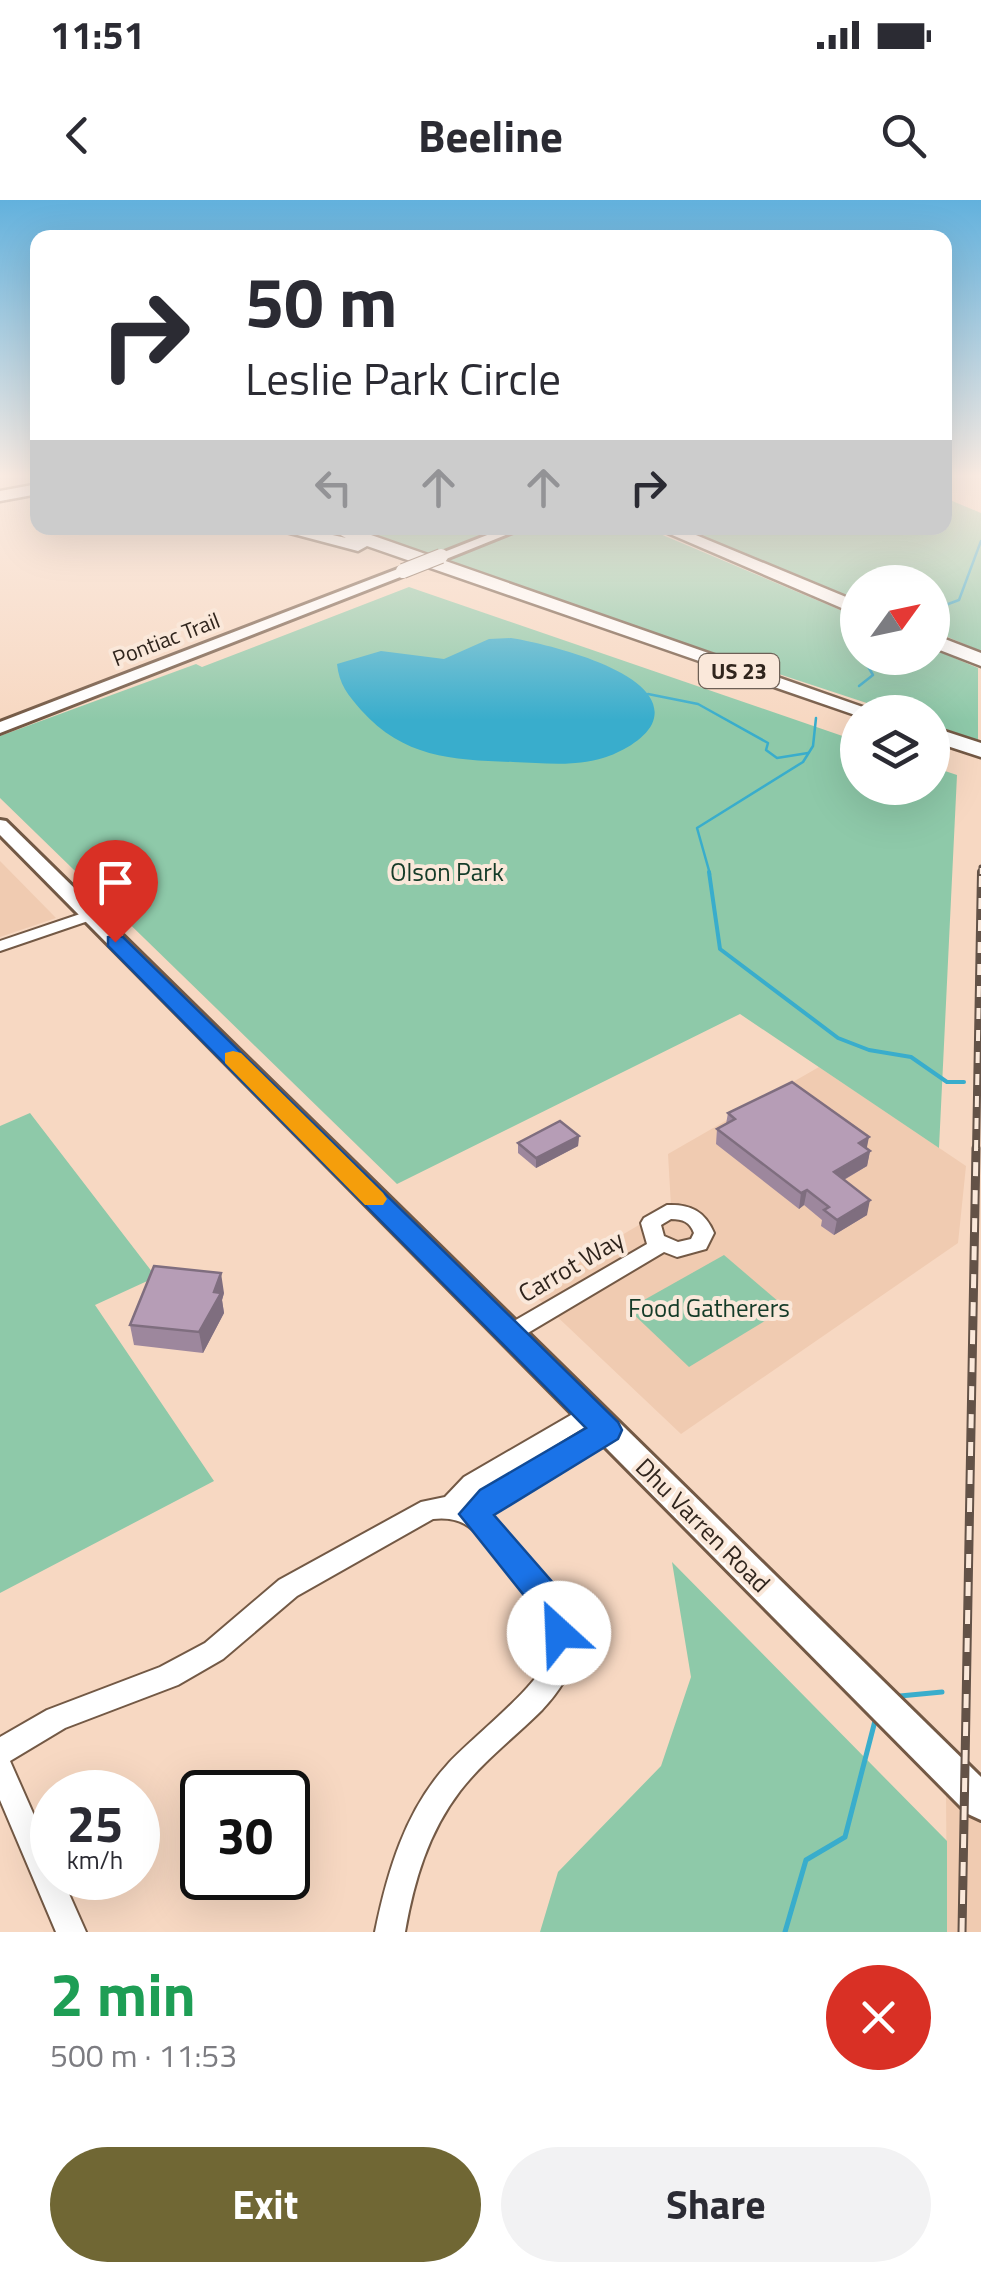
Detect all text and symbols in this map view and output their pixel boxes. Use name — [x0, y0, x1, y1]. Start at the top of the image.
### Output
text: 11:51 — [50, 6, 145, 64]
text: Beeline — [418, 101, 563, 169]
icon: back — [50, 108, 105, 163]
icon: search — [876, 108, 931, 163]
text: 50 m — [245, 248, 398, 354]
icon: right — [80, 270, 210, 400]
text: Leslie Park Circle — [245, 344, 561, 412]
icon: left — [306, 460, 361, 515]
icon: ahead — [411, 460, 466, 515]
icon: ahead — [516, 460, 571, 515]
icon: right — [621, 460, 676, 515]
north arrow — [840, 565, 950, 675]
map controls — [840, 565, 950, 805]
street label: Pontiac Trail — [107, 603, 225, 675]
road number: US 23 — [699, 654, 779, 688]
button: layers — [840, 695, 950, 805]
pin — [73, 840, 158, 943]
park label: Olson Park — [390, 853, 504, 891]
icon: arrive — [88, 855, 143, 910]
street label: Carrot Way — [511, 1220, 631, 1312]
park label: Food Gatherers — [628, 1289, 790, 1327]
street label: Dhu Varren Road — [627, 1449, 779, 1601]
position arrow — [507, 1581, 611, 1685]
speed limit sign: 30 — [180, 1770, 310, 1900]
text: 25 — [67, 1785, 123, 1861]
text: km/h — [67, 1841, 123, 1879]
text: 2 min — [50, 1948, 196, 2039]
button: close — [826, 1965, 931, 2070]
text: 500 m · 11:53 — [50, 2031, 237, 2079]
button: Exit — [50, 2147, 481, 2262]
button: Share — [501, 2147, 931, 2262]

